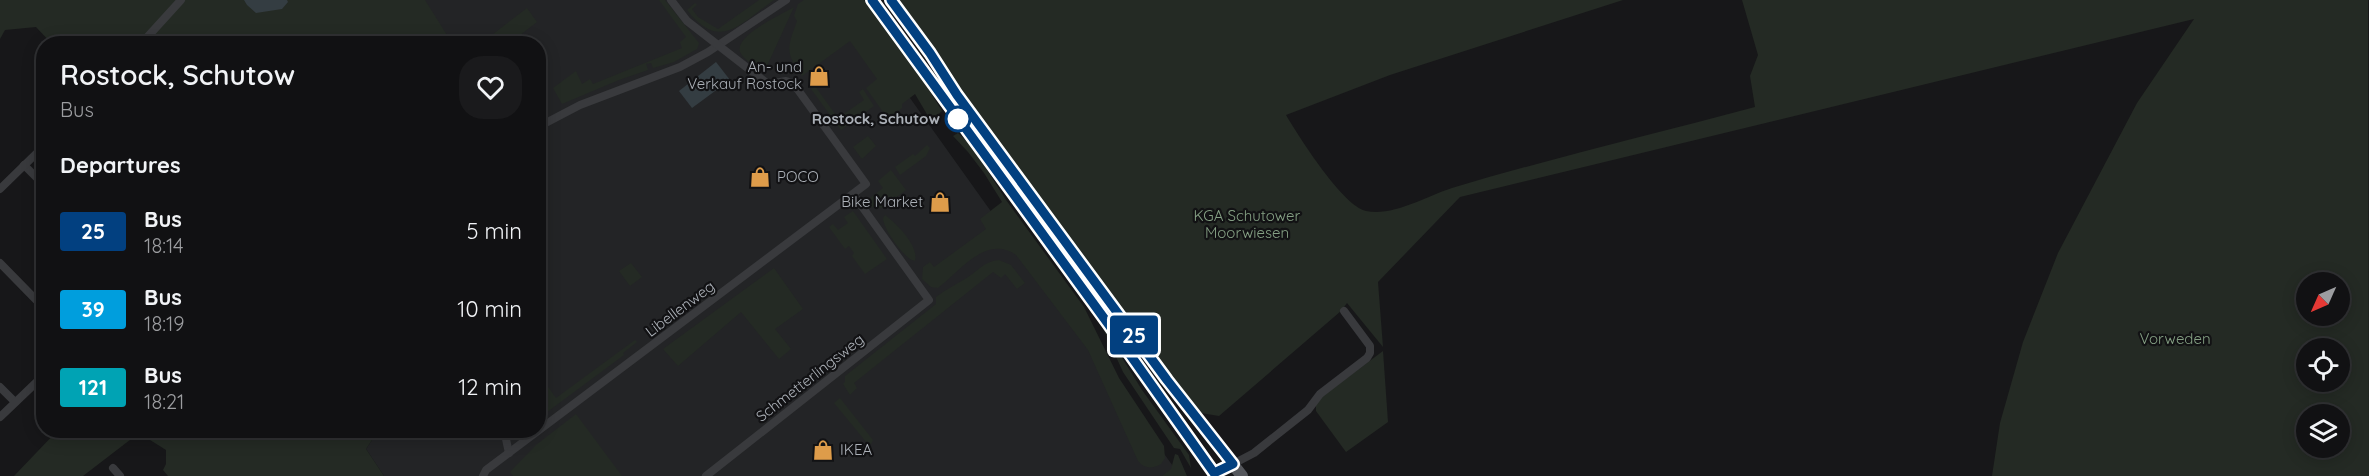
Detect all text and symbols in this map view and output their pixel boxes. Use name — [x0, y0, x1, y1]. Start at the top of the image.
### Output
button: heart — [459, 56, 522, 119]
text: Rostock, Schutow — [60, 57, 295, 92]
place label: An- und Verkauf Rostock — [687, 57, 802, 93]
shop icon: An- und Verkauf Rostock — [807, 64, 831, 88]
text: Bus — [60, 97, 94, 122]
marker: Rostock, Schutow — [945, 106, 971, 132]
place label: Rostock, Schutow — [812, 109, 940, 128]
text: Departures — [60, 151, 181, 179]
shop icon: POCO — [748, 165, 772, 189]
place label: POCO — [777, 167, 819, 186]
shop icon: Bike Market — [928, 190, 952, 214]
place label: Bike Market — [841, 192, 923, 211]
text: Bus — [144, 205, 182, 233]
park label: KGA Schutower Moorwiesen — [1194, 206, 1301, 242]
text: 5 min — [467, 217, 522, 245]
text: 25 — [81, 218, 105, 244]
text: 18:14 — [144, 233, 184, 258]
north arrow — [2296, 272, 2350, 326]
map controls — [2296, 272, 2350, 458]
street label: Libellenweg — [641, 276, 718, 341]
text: Bus — [144, 283, 182, 311]
text: 10 min — [457, 295, 522, 323]
text: 39 — [81, 296, 105, 322]
text: 18:19 — [144, 311, 185, 336]
line badge: 25 — [1107, 316, 1161, 354]
text: 25 — [1122, 322, 1146, 348]
park label: Vorweden — [2139, 329, 2211, 348]
street label: Schmetterlingsweg — [752, 330, 867, 426]
button: locate — [2296, 338, 2350, 392]
text: Bus — [144, 361, 182, 389]
text: 12 min — [458, 373, 522, 401]
text: 121 — [79, 374, 107, 400]
text: 18:21 — [144, 389, 184, 414]
button: layers — [2296, 404, 2350, 458]
shop icon: IKEA — [811, 438, 835, 462]
place label: IKEA — [840, 440, 872, 459]

